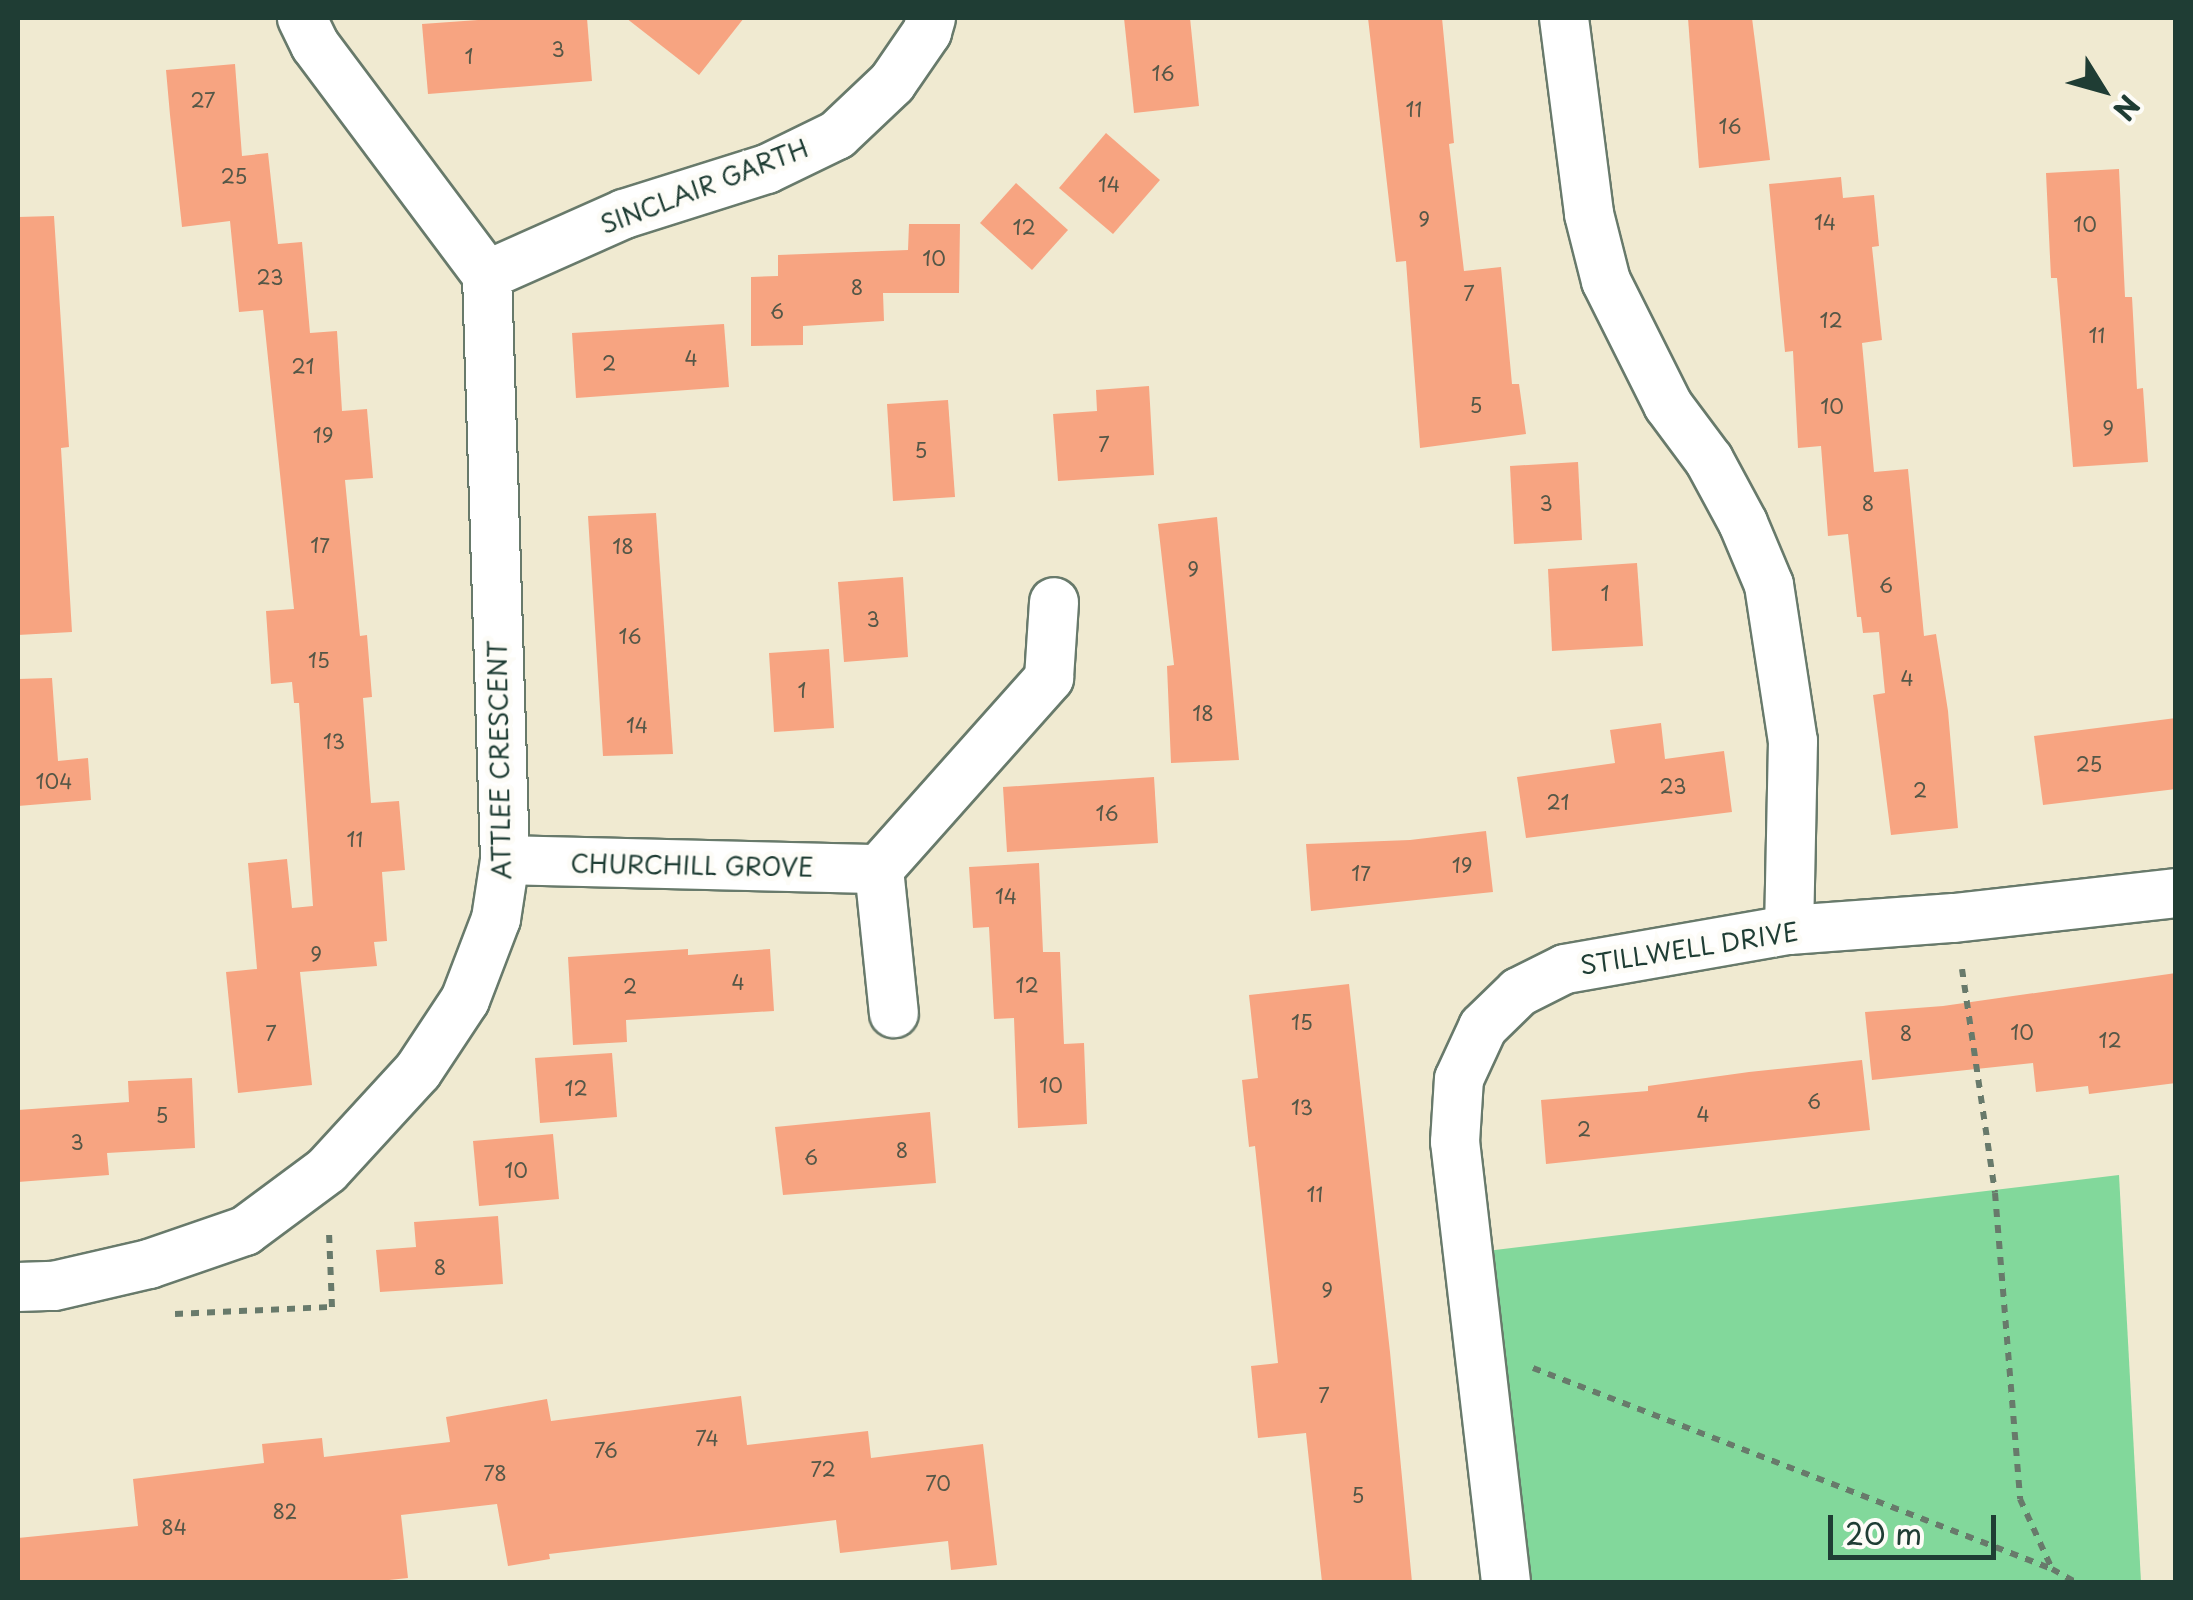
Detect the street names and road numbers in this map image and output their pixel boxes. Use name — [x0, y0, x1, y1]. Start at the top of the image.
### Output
street label: SINCLAIR GARTH — [596, 133, 812, 239]
street label: ATTLEE CRESCENT — [482, 639, 516, 881]
street label: CHURCHILL GROVE — [569, 848, 815, 882]
street label: STILLWELL DRIVE — [1577, 916, 1801, 980]

